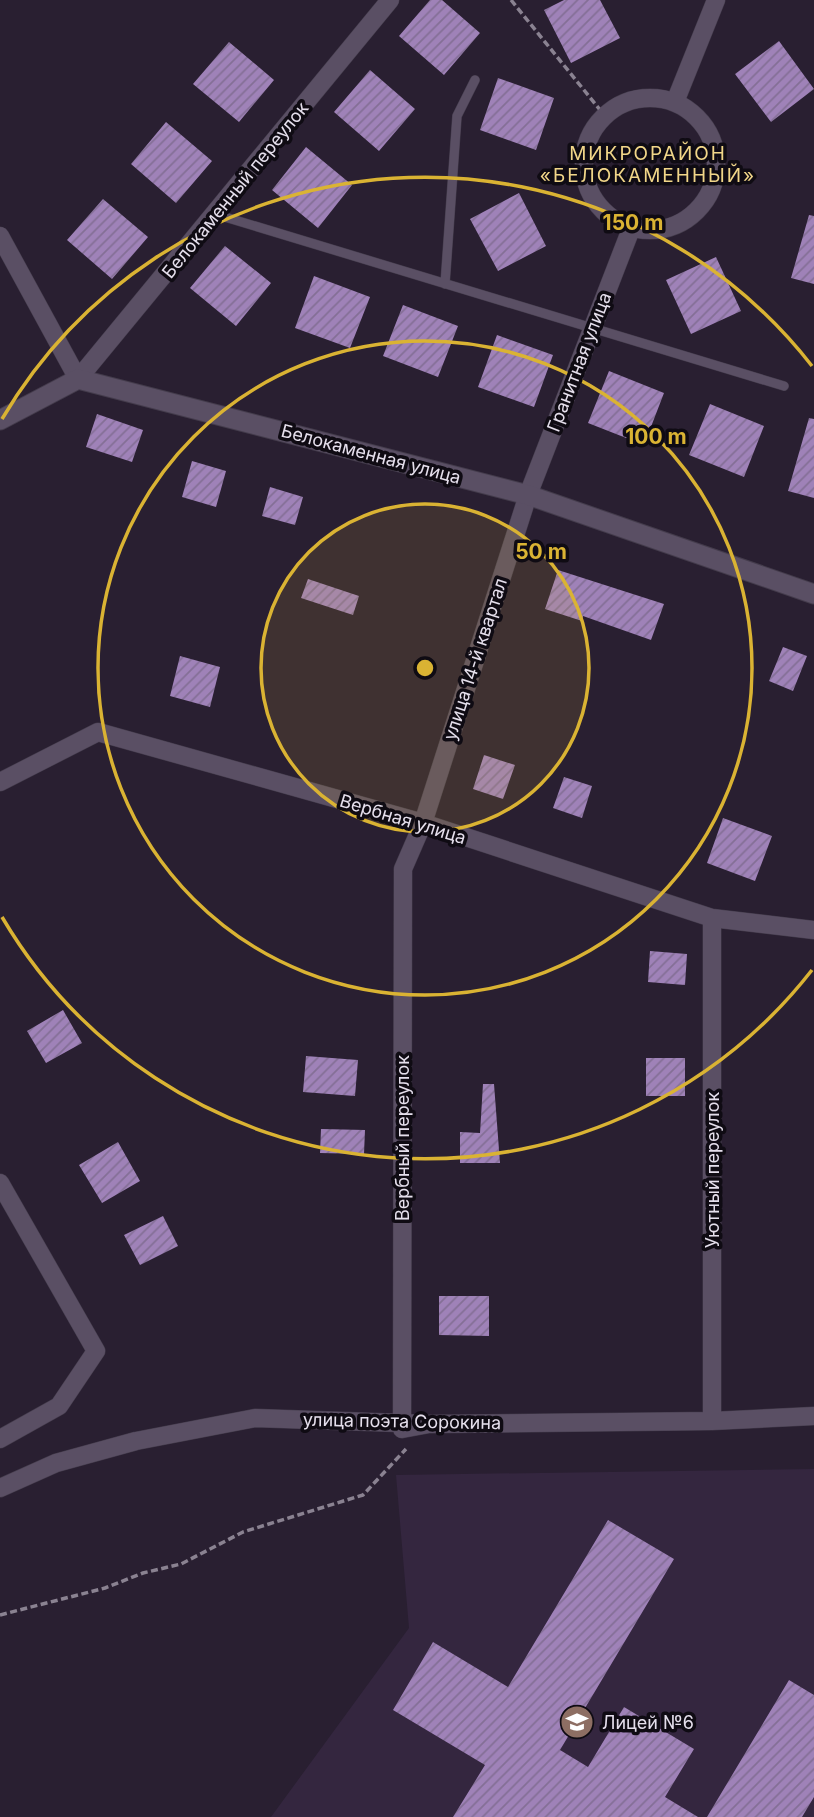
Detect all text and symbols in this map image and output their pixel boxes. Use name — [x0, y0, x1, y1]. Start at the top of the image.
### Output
street label: Белокаменный переулок — [158, 98, 313, 282]
district label: МИКРОРАЙОН «БЕЛОКАМЕННЫЙ» — [540, 141, 756, 187]
text: 150 m — [603, 210, 663, 235]
street label: Гранитная улица — [543, 289, 615, 435]
street label: Белокаменная улица — [279, 420, 463, 488]
text: 100 m — [625, 424, 687, 449]
text: 50 m — [515, 539, 567, 564]
street label: улица 14-й квартал — [439, 575, 511, 743]
centre of rings — [413, 656, 437, 680]
street label: Вербная улица — [337, 790, 469, 848]
street label: Вербный переулок — [392, 1055, 413, 1221]
street label: Уютный переулок — [702, 1092, 723, 1248]
street label: улица поэта Сорокина — [303, 1409, 501, 1433]
school or university icon: Лицей №6 — [558, 1703, 596, 1741]
place label: Лицей №6 — [602, 1712, 694, 1733]

